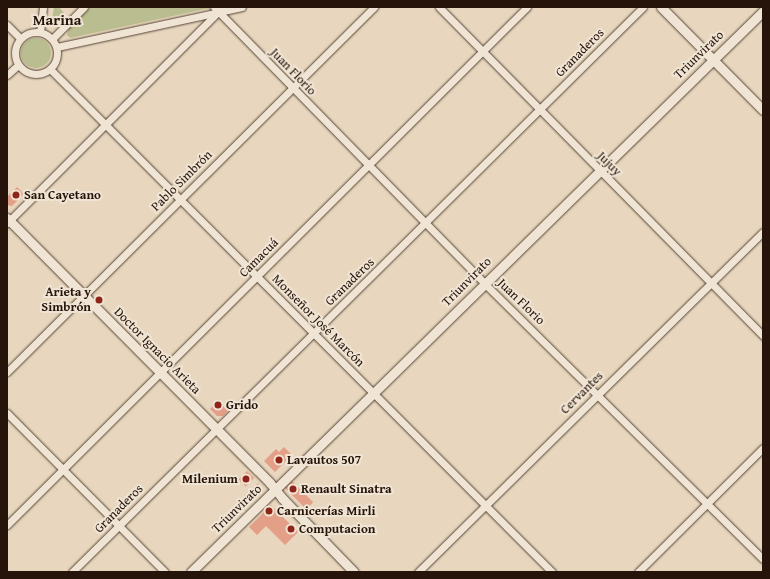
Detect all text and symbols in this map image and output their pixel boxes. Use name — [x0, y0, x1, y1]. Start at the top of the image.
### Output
district label: Marina — [33, 11, 81, 29]
street label: Granaderos — [552, 25, 608, 81]
street label: Triunvirato — [671, 27, 727, 83]
street label: Juan Florio — [267, 45, 319, 99]
street label: Pablo Simbrón — [148, 147, 216, 215]
street label: Jujuy — [594, 149, 624, 179]
place label: San Cayetano — [24, 187, 101, 203]
marker: San Cayetano — [11, 190, 21, 200]
street label: Camacuá — [236, 235, 282, 281]
street label: Triunvirato — [439, 254, 495, 310]
street label: Granaderos — [322, 255, 378, 309]
street label: Monseñor José Marcón — [268, 271, 368, 371]
street label: Juan Florio — [494, 276, 548, 328]
place label: Arieta y Simbrón — [41, 285, 91, 316]
marker: Arieta y Simbrón — [94, 295, 104, 305]
street label: Doctor Ignacio Arieta — [110, 304, 204, 398]
street label: Cervantes — [557, 368, 607, 418]
place label: Grido — [226, 397, 258, 413]
marker: Grido — [213, 400, 223, 410]
place label: Lavautos 507 — [287, 452, 361, 468]
marker: Lavautos 507 — [274, 455, 284, 465]
place label: Milenium — [182, 471, 238, 487]
marker: Milenium — [241, 474, 251, 484]
street label: Granaderos — [91, 481, 147, 537]
street label: Triunvirato — [209, 481, 265, 537]
place label: Renault Sinatra — [301, 481, 392, 497]
marker: Renault Sinatra — [288, 484, 298, 494]
place label: Carnicerías Mirli — [277, 503, 375, 519]
marker: Carnicerías Mirli — [264, 506, 274, 516]
place label: Computacion — [299, 521, 375, 537]
marker: Computacion — [286, 524, 296, 534]

